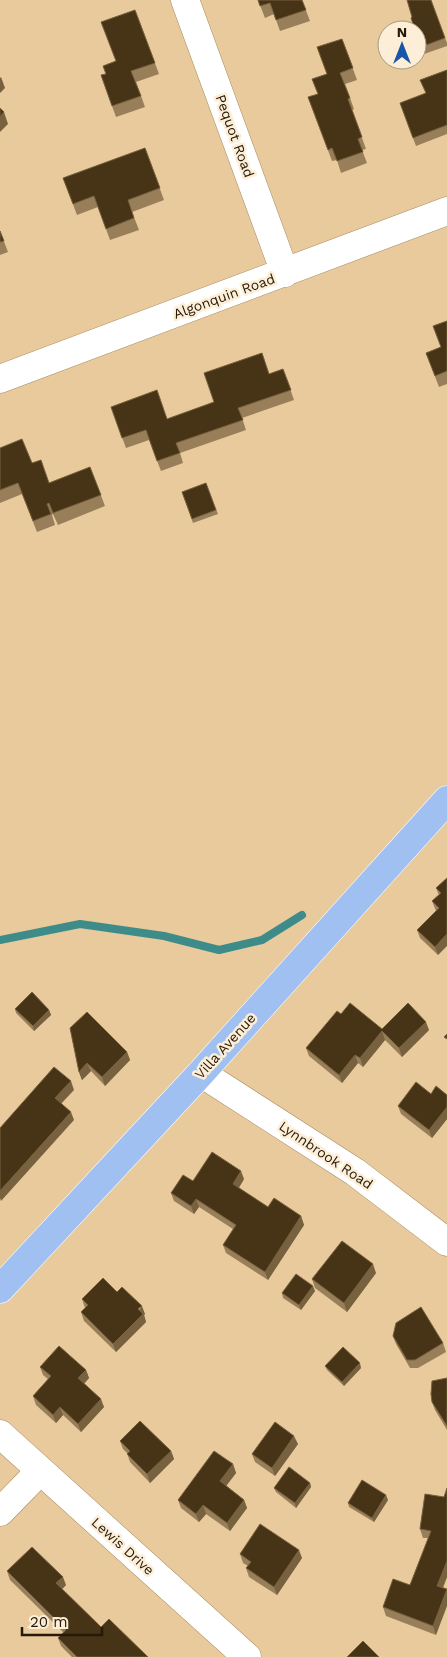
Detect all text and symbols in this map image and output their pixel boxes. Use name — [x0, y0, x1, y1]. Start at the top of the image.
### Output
north arrow — [377, 20, 427, 70]
text: N — [397, 24, 407, 40]
street label: Pequot Road — [213, 92, 257, 180]
street label: Algonquin Road — [171, 270, 277, 322]
street label: Villa Avenue — [191, 1010, 259, 1082]
street label: Lynnbrook Road — [276, 1118, 376, 1192]
street label: Lewis Drive — [88, 1514, 158, 1578]
scale bar — [22, 1604, 102, 1636]
text: 20 m — [30, 1613, 68, 1631]

